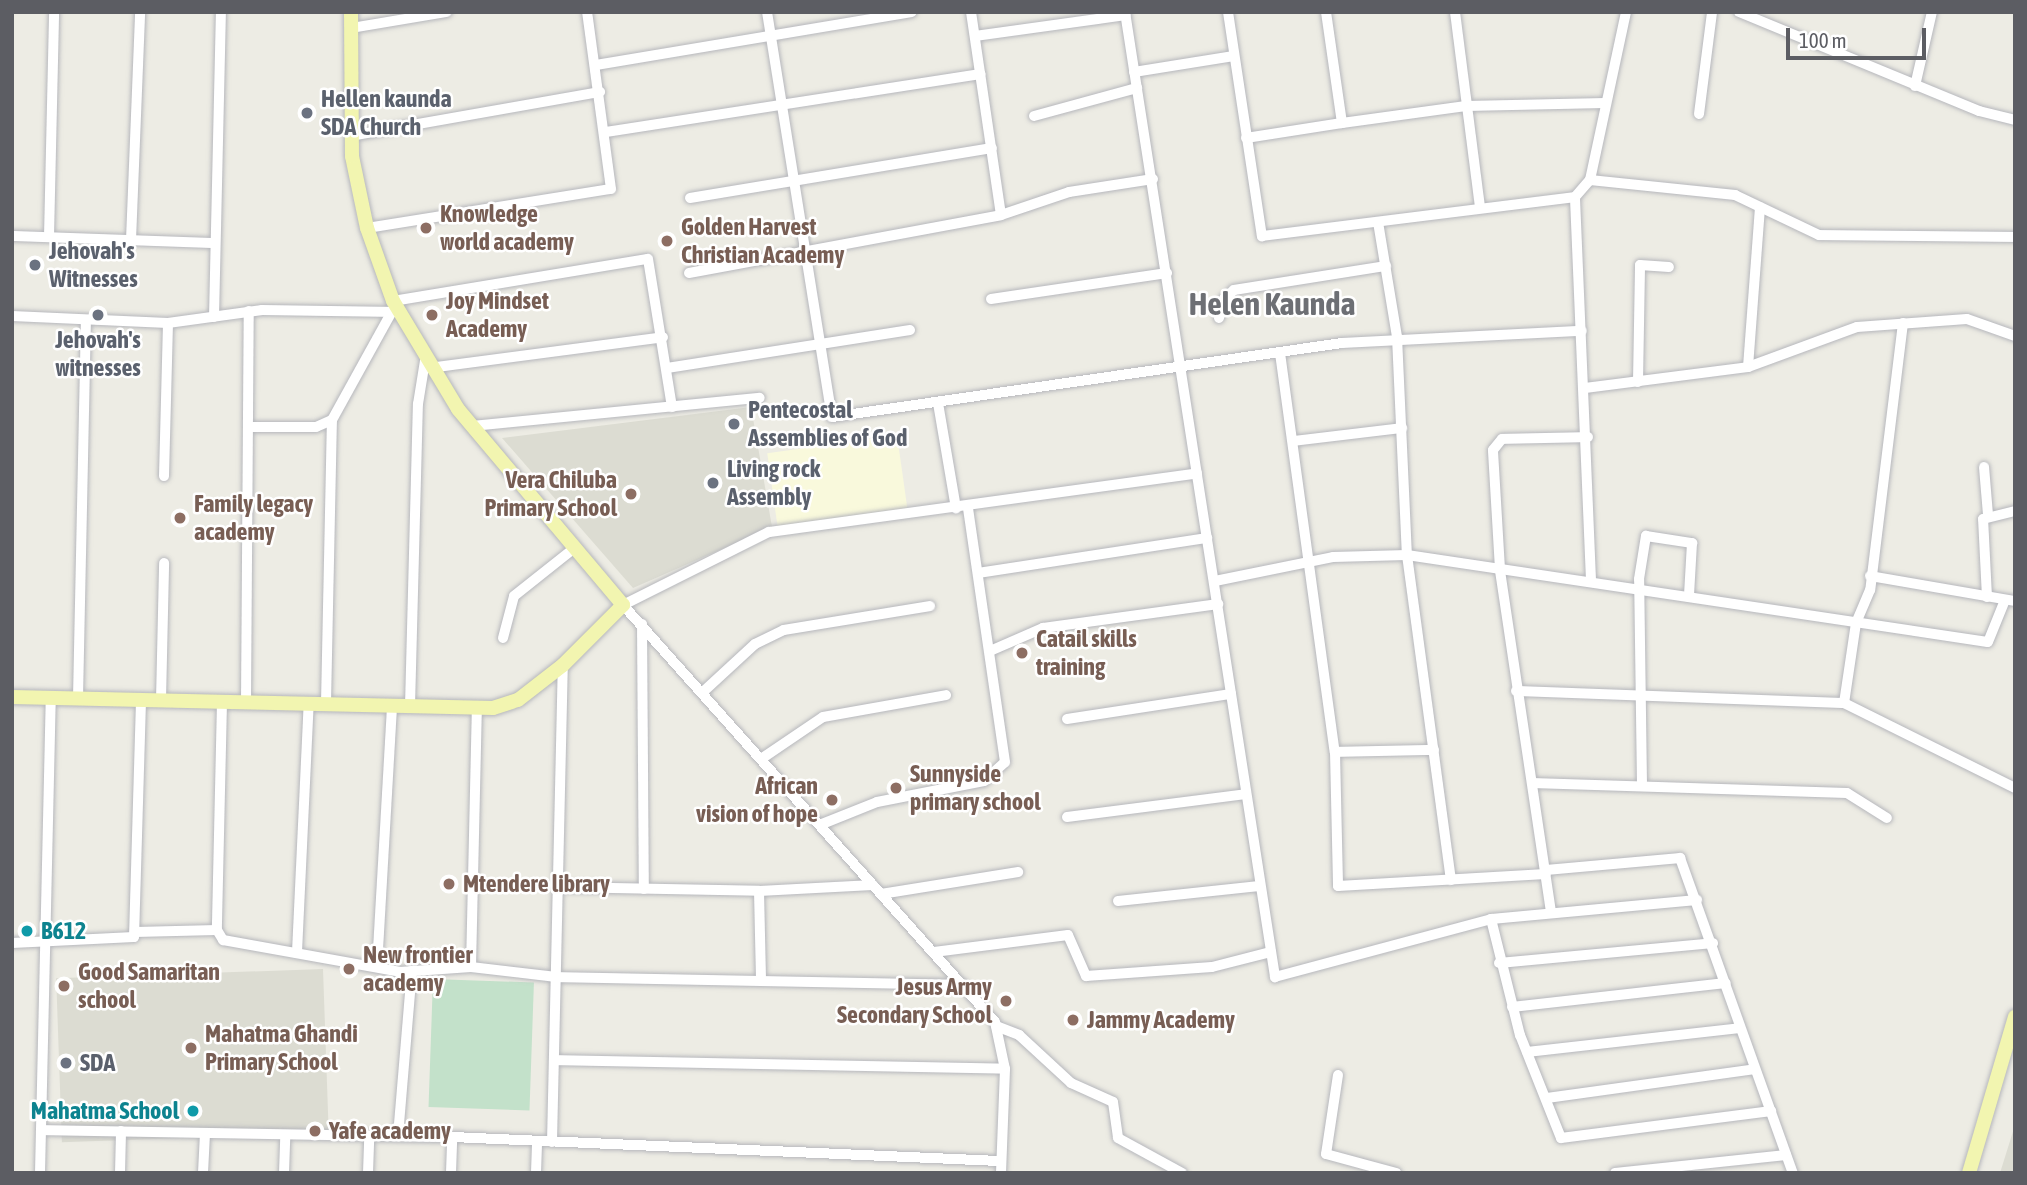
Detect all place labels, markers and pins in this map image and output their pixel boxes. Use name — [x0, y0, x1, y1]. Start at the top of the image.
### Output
place label: Hellen kaunda SDA Church — [321, 85, 452, 141]
marker: Hellen kaunda SDA Church — [299, 105, 315, 121]
place label: Knowledge world academy — [440, 200, 574, 256]
place label: Golden Harvest Christian Academy — [681, 213, 844, 269]
marker: Knowledge world academy — [418, 220, 434, 236]
marker: Golden Harvest Christian Academy — [659, 233, 675, 249]
place label: Jehovah's Witnesses — [49, 237, 138, 293]
marker: Jehovah's Witnesses — [27, 257, 43, 273]
place label: Joy Mindset Academy — [446, 287, 549, 343]
marker: Jehovah's witnesses — [90, 307, 106, 323]
marker: Joy Mindset Academy — [424, 307, 440, 323]
place label: Jehovah's witnesses — [55, 326, 141, 382]
place label: Pentecostal Assemblies of God — [748, 396, 907, 452]
marker: Pentecostal Assemblies of God — [726, 416, 742, 432]
place label: Living rock Assembly — [727, 455, 820, 511]
place label: Vera Chiluba Primary School — [484, 466, 617, 522]
marker: Living rock Assembly — [705, 475, 721, 491]
marker: Vera Chiluba Primary School — [623, 486, 639, 502]
place label: Family legacy academy — [194, 490, 313, 546]
marker: Family legacy academy — [172, 510, 188, 526]
place label: Catail skills training — [1036, 625, 1137, 681]
marker: Catail skills training — [1014, 645, 1030, 661]
place label: Sunnyside primary school — [910, 760, 1041, 816]
place label: African vision of hope — [696, 772, 818, 828]
marker: Sunnyside primary school — [888, 780, 904, 796]
marker: African vision of hope — [824, 792, 840, 808]
place label: Mtendere library — [463, 870, 610, 898]
marker: Mtendere library — [441, 876, 457, 892]
place label: B612 — [41, 917, 86, 945]
marker: B612 — [19, 923, 35, 939]
place label: New frontier academy — [363, 941, 472, 997]
place label: Good Samaritan school — [78, 958, 220, 1014]
marker: New frontier academy — [341, 961, 357, 977]
place label: Jesus Army Secondary School — [837, 973, 992, 1029]
marker: Good Samaritan school — [56, 978, 72, 994]
marker: Jesus Army Secondary School — [998, 993, 1014, 1009]
place label: Jammy Academy — [1087, 1006, 1235, 1034]
marker: Jammy Academy — [1065, 1012, 1081, 1028]
place label: Mahatma Ghandi Primary School — [205, 1020, 358, 1076]
marker: Mahatma Ghandi Primary School — [183, 1040, 199, 1056]
place label: SDA — [80, 1049, 115, 1077]
marker: SDA — [58, 1055, 74, 1071]
place label: Mahatma School — [31, 1097, 179, 1125]
marker: Mahatma School — [185, 1103, 201, 1119]
place label: Yafe academy — [329, 1117, 451, 1145]
marker: Yafe academy — [307, 1123, 323, 1139]

